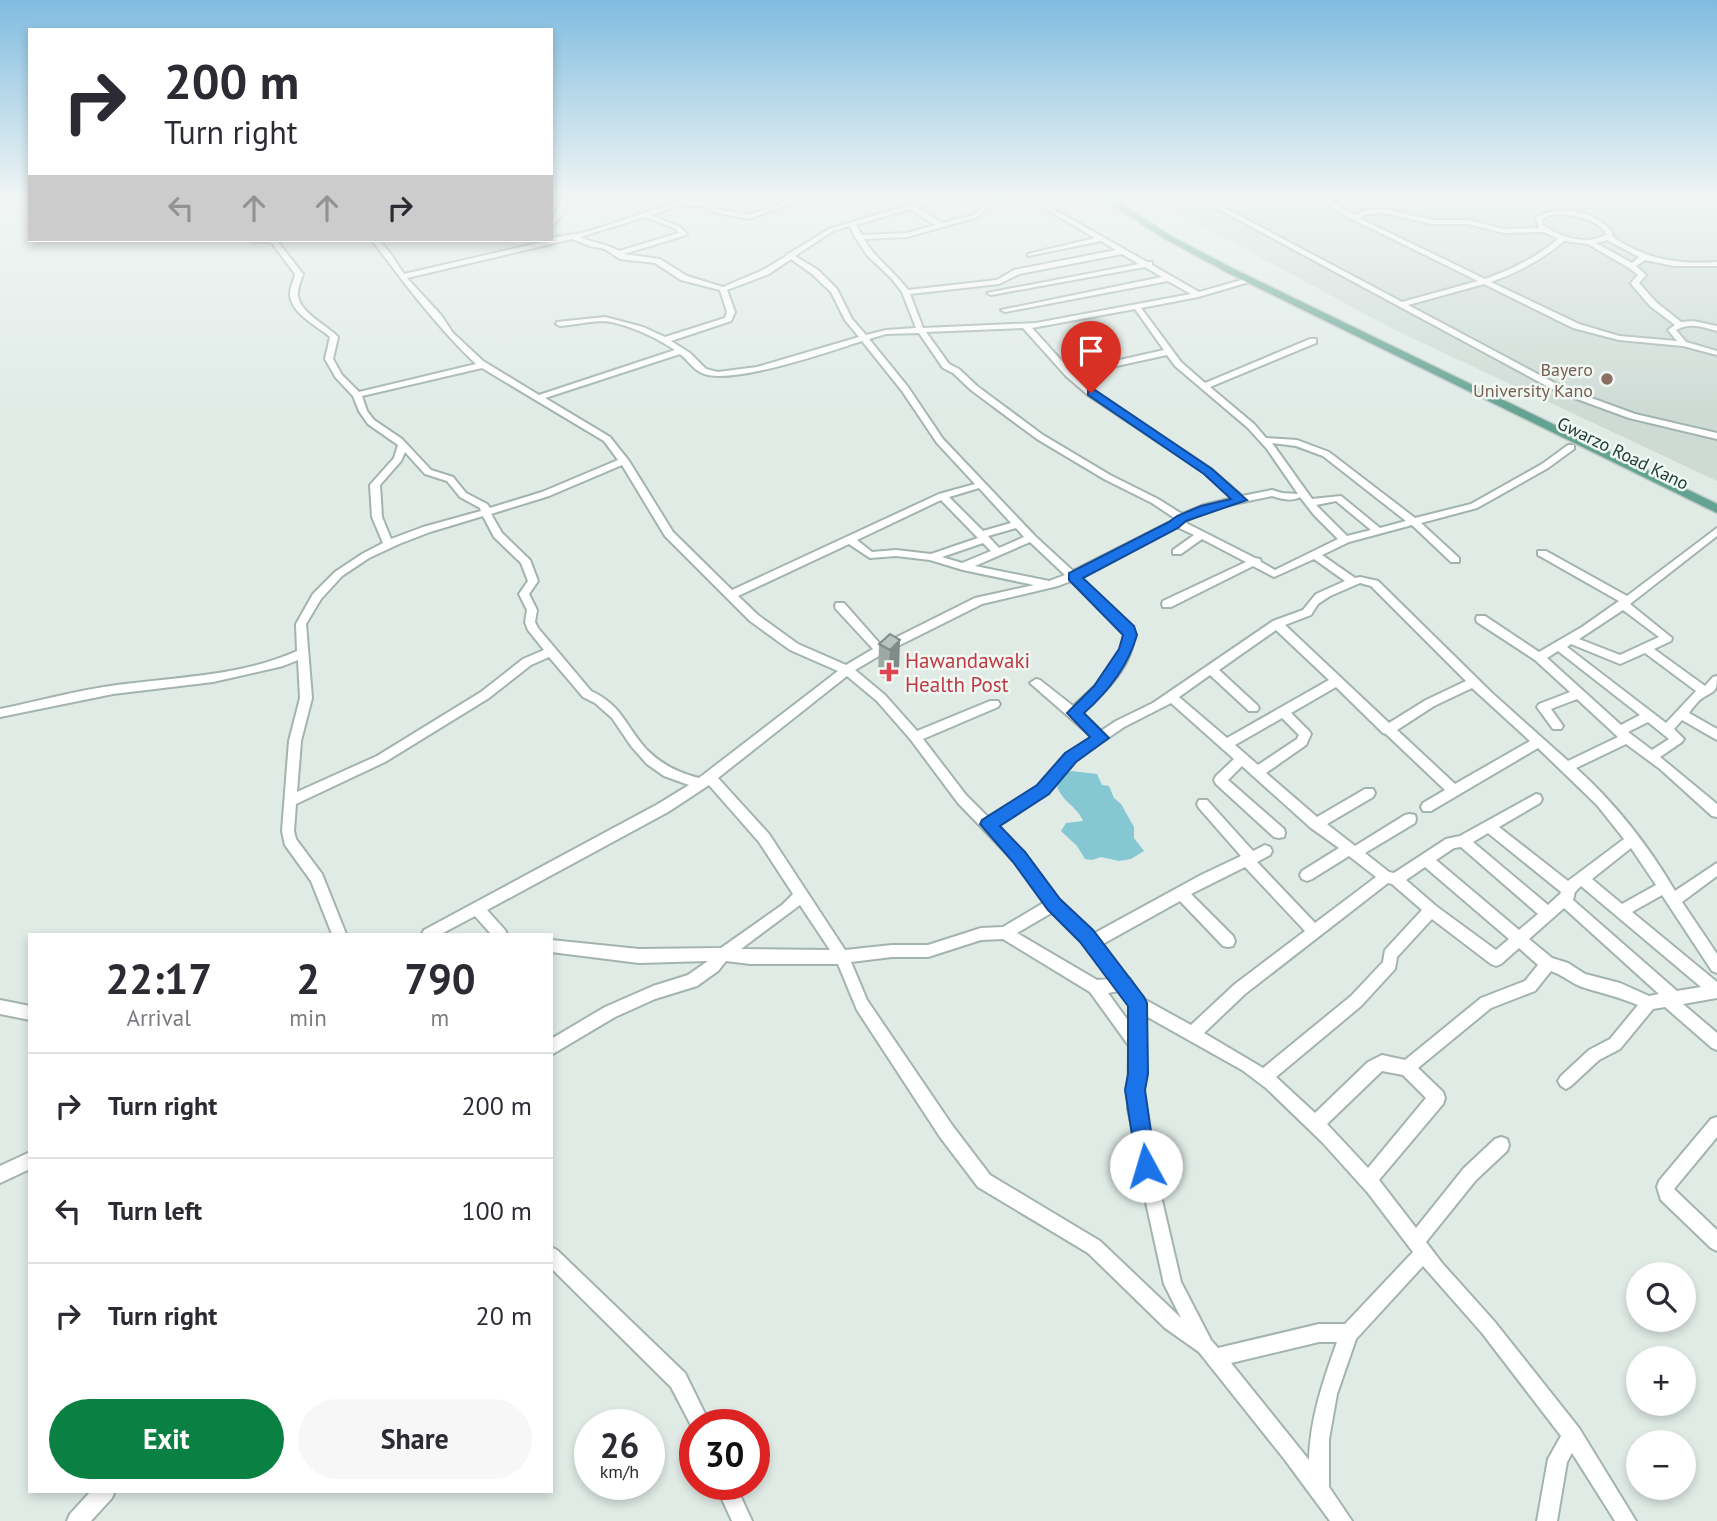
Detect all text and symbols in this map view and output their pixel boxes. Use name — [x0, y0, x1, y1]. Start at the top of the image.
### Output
text: 200 m — [164, 49, 299, 113]
icon: right — [49, 56, 140, 147]
text: Turn right — [164, 111, 298, 153]
icon: left — [162, 189, 200, 227]
icon: ahead — [235, 189, 273, 227]
icon: ahead — [308, 189, 346, 227]
icon: right — [381, 189, 419, 227]
pin — [1061, 321, 1121, 393]
icon: arrive — [1072, 332, 1110, 370]
place label: Bayero University Kano — [1473, 358, 1593, 402]
marker: Bayero University Kano — [1599, 371, 1615, 387]
street label: Gwarzo Road Kano — [1554, 411, 1692, 495]
place label: Hawandawaki Health Post — [905, 647, 1030, 698]
marker: Hawandawaki Health Post — [879, 662, 899, 682]
text: 22:17 — [105, 951, 212, 1006]
text: 2 — [296, 951, 320, 1006]
text: 790 — [404, 951, 476, 1006]
text: Arrival — [126, 1003, 191, 1032]
text: min — [289, 1003, 327, 1032]
text: m — [431, 1003, 449, 1032]
icon: right — [49, 1087, 87, 1125]
text: Turn right — [108, 1089, 217, 1122]
text: 200 m — [461, 1089, 532, 1122]
position arrow — [1109, 1129, 1183, 1203]
icon: left — [49, 1192, 87, 1230]
text: Turn left — [108, 1194, 202, 1227]
text: 100 m — [461, 1194, 532, 1227]
map controls — [1626, 1262, 1696, 1500]
button: search — [1626, 1262, 1696, 1332]
icon: right — [49, 1297, 87, 1335]
text: Turn right — [108, 1299, 217, 1332]
text: 20 m — [476, 1299, 532, 1332]
button: + — [1626, 1346, 1696, 1416]
button: Exit — [49, 1399, 284, 1479]
button: Share — [298, 1399, 532, 1479]
speed limit sign: 30 — [679, 1409, 770, 1500]
text: 26 — [600, 1422, 639, 1468]
button: − — [1626, 1430, 1696, 1500]
text: km/h — [600, 1460, 639, 1483]

